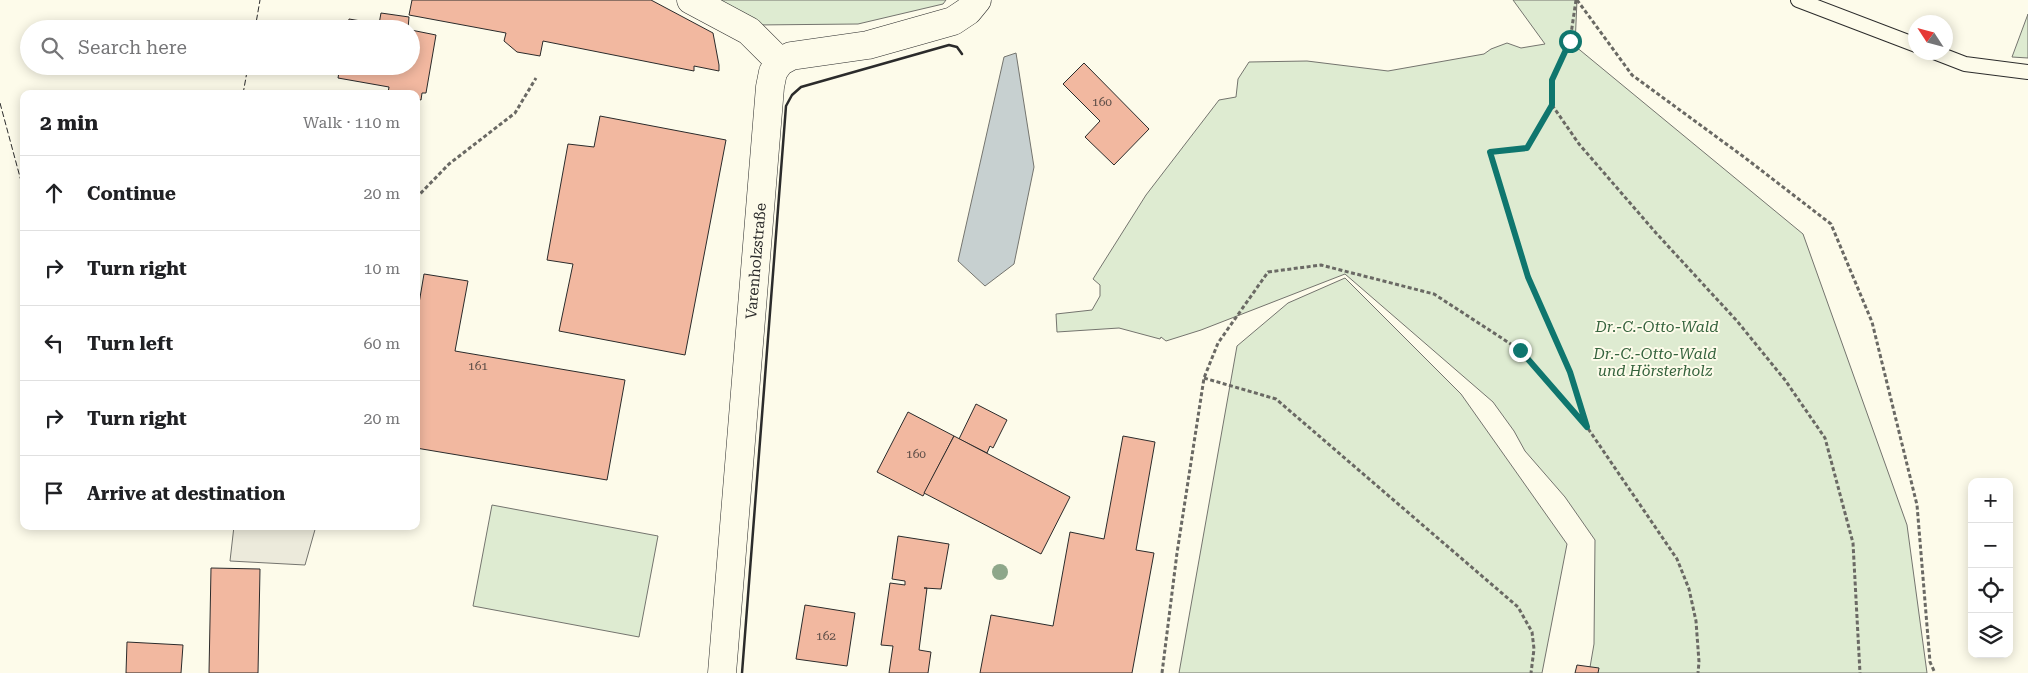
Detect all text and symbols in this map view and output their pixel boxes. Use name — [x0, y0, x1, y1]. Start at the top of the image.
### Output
north arrow — [1908, 15, 1953, 60]
search box — [20, 20, 420, 75]
route start — [1559, 30, 1582, 53]
icon: search — [38, 34, 66, 62]
text: Search here — [78, 36, 187, 59]
house number: 160 — [1092, 95, 1112, 109]
text: 2 min — [40, 111, 98, 135]
text: Walk · 110 m — [303, 113, 400, 132]
icon: ahead — [40, 179, 68, 207]
text: Continue — [87, 182, 176, 205]
text: 20 m — [363, 184, 400, 203]
street label: Varenholzstraße — [742, 202, 770, 320]
icon: right — [40, 254, 68, 282]
text: Turn right — [87, 257, 187, 280]
text: 10 m — [363, 259, 400, 278]
park label: Dr.-C.-Otto-Wald — [1594, 318, 1719, 336]
icon: left — [40, 329, 68, 357]
text: Turn left — [87, 332, 173, 355]
text: 60 m — [363, 334, 400, 353]
route end — [1509, 339, 1532, 362]
park label: Dr.-C.-Otto-Wald und Hörsterholz — [1592, 345, 1717, 380]
house number: 161 — [468, 359, 488, 373]
icon: right — [40, 404, 68, 432]
text: Turn right — [87, 407, 187, 430]
text: 20 m — [363, 409, 400, 428]
house number: 160 — [906, 447, 926, 461]
map controls — [1968, 478, 2013, 658]
button: + — [1968, 478, 2013, 523]
icon: arrive — [40, 479, 68, 507]
text: Arrive at destination — [87, 482, 285, 505]
button: − — [1968, 523, 2013, 568]
button: locate — [1968, 568, 2013, 613]
button: layers — [1968, 613, 2013, 658]
house number: 162 — [816, 629, 836, 643]

